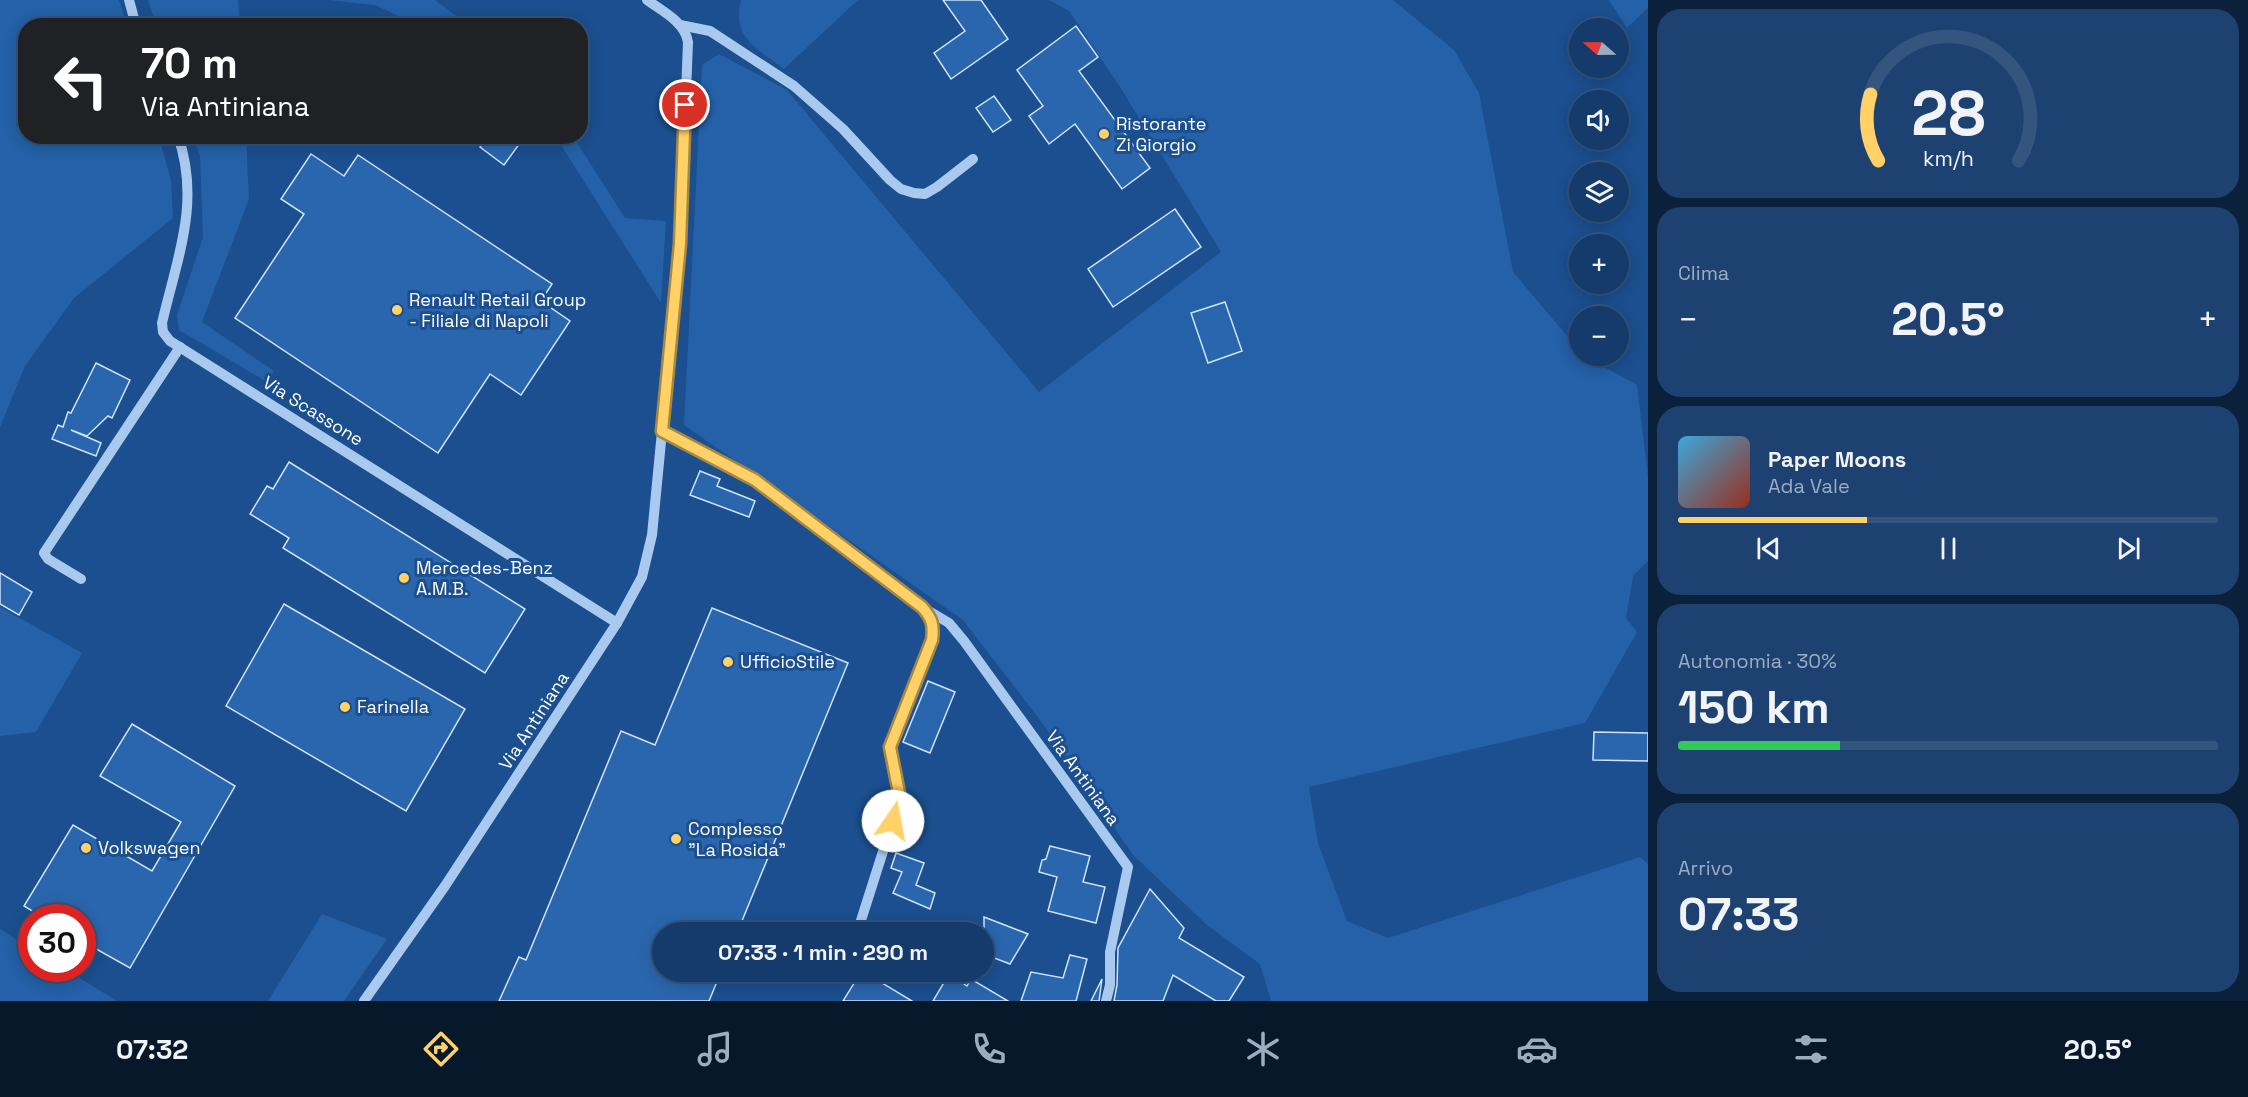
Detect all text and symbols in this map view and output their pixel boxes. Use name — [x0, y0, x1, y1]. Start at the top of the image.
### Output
north arrow — [1569, 18, 1629, 78]
map controls — [1569, 18, 1629, 366]
text: 70 m — [141, 37, 238, 90]
icon: left — [42, 42, 120, 120]
text: 28 — [1911, 74, 1985, 153]
pin — [659, 79, 710, 130]
icon: arrive — [668, 88, 701, 121]
text: Via Antiniana — [141, 89, 309, 124]
button: sound — [1569, 90, 1629, 150]
place label: Ristorante Zi Giorgio — [1116, 112, 1206, 156]
marker: Ristorante Zi Giorgio — [1097, 127, 1111, 141]
text: km/h — [1922, 145, 1974, 172]
button: layers — [1569, 162, 1629, 222]
button: + — [1569, 234, 1629, 294]
text: Clima — [1678, 260, 1729, 286]
place label: Renault Retail Group - Filiale di Napoli — [409, 288, 586, 332]
text: 20.5° — [1891, 291, 2005, 348]
text: − — [1678, 299, 1698, 341]
text: + — [2198, 299, 2218, 341]
marker: Renault Retail Group - Filiale di Napoli — [390, 303, 404, 317]
button: − — [1569, 306, 1629, 366]
street label: Via Scassone — [259, 371, 368, 451]
text: Paper Moons — [1768, 445, 1906, 473]
text: Ada Vale — [1768, 473, 1850, 499]
icon: previous — [1752, 532, 1785, 565]
icon: pause — [1932, 532, 1965, 565]
icon: next — [2112, 532, 2145, 565]
place label: Mercedes-Benz A.M.B. — [416, 556, 553, 600]
marker: Mercedes-Benz A.M.B. — [397, 571, 411, 585]
text: Autonomia · 30% — [1678, 648, 1837, 674]
place label: UfficioStile — [740, 650, 835, 673]
marker: UfficioStile — [721, 655, 735, 669]
street label: Via Antiniana — [493, 667, 574, 774]
text: 150 km — [1678, 679, 1830, 736]
place label: Farinella — [357, 695, 429, 718]
marker: Farinella — [338, 700, 352, 714]
street label: Via Antiniana — [1041, 726, 1126, 830]
position arrow — [861, 789, 925, 853]
place label: Complesso "La Rosida" — [688, 817, 786, 861]
marker: Complesso "La Rosida" — [669, 832, 683, 846]
place label: Volkswagen — [98, 836, 200, 859]
marker: Volkswagen — [79, 841, 93, 855]
text: Arrivo — [1678, 855, 1733, 881]
text: 07:33 — [1678, 886, 1799, 943]
speed limit sign: 30 — [18, 904, 96, 982]
text: 07:33 · 1 min · 290 m — [718, 938, 928, 966]
icon: directions — [420, 1028, 462, 1070]
icon: music — [694, 1028, 736, 1070]
icon: phone — [968, 1028, 1010, 1070]
icon: climate — [1242, 1028, 1284, 1070]
icon: car — [1516, 1028, 1558, 1070]
icon: filters — [1790, 1028, 1832, 1070]
text: 07:32 — [116, 1032, 188, 1067]
text: 20.5° — [2064, 1032, 2132, 1067]

